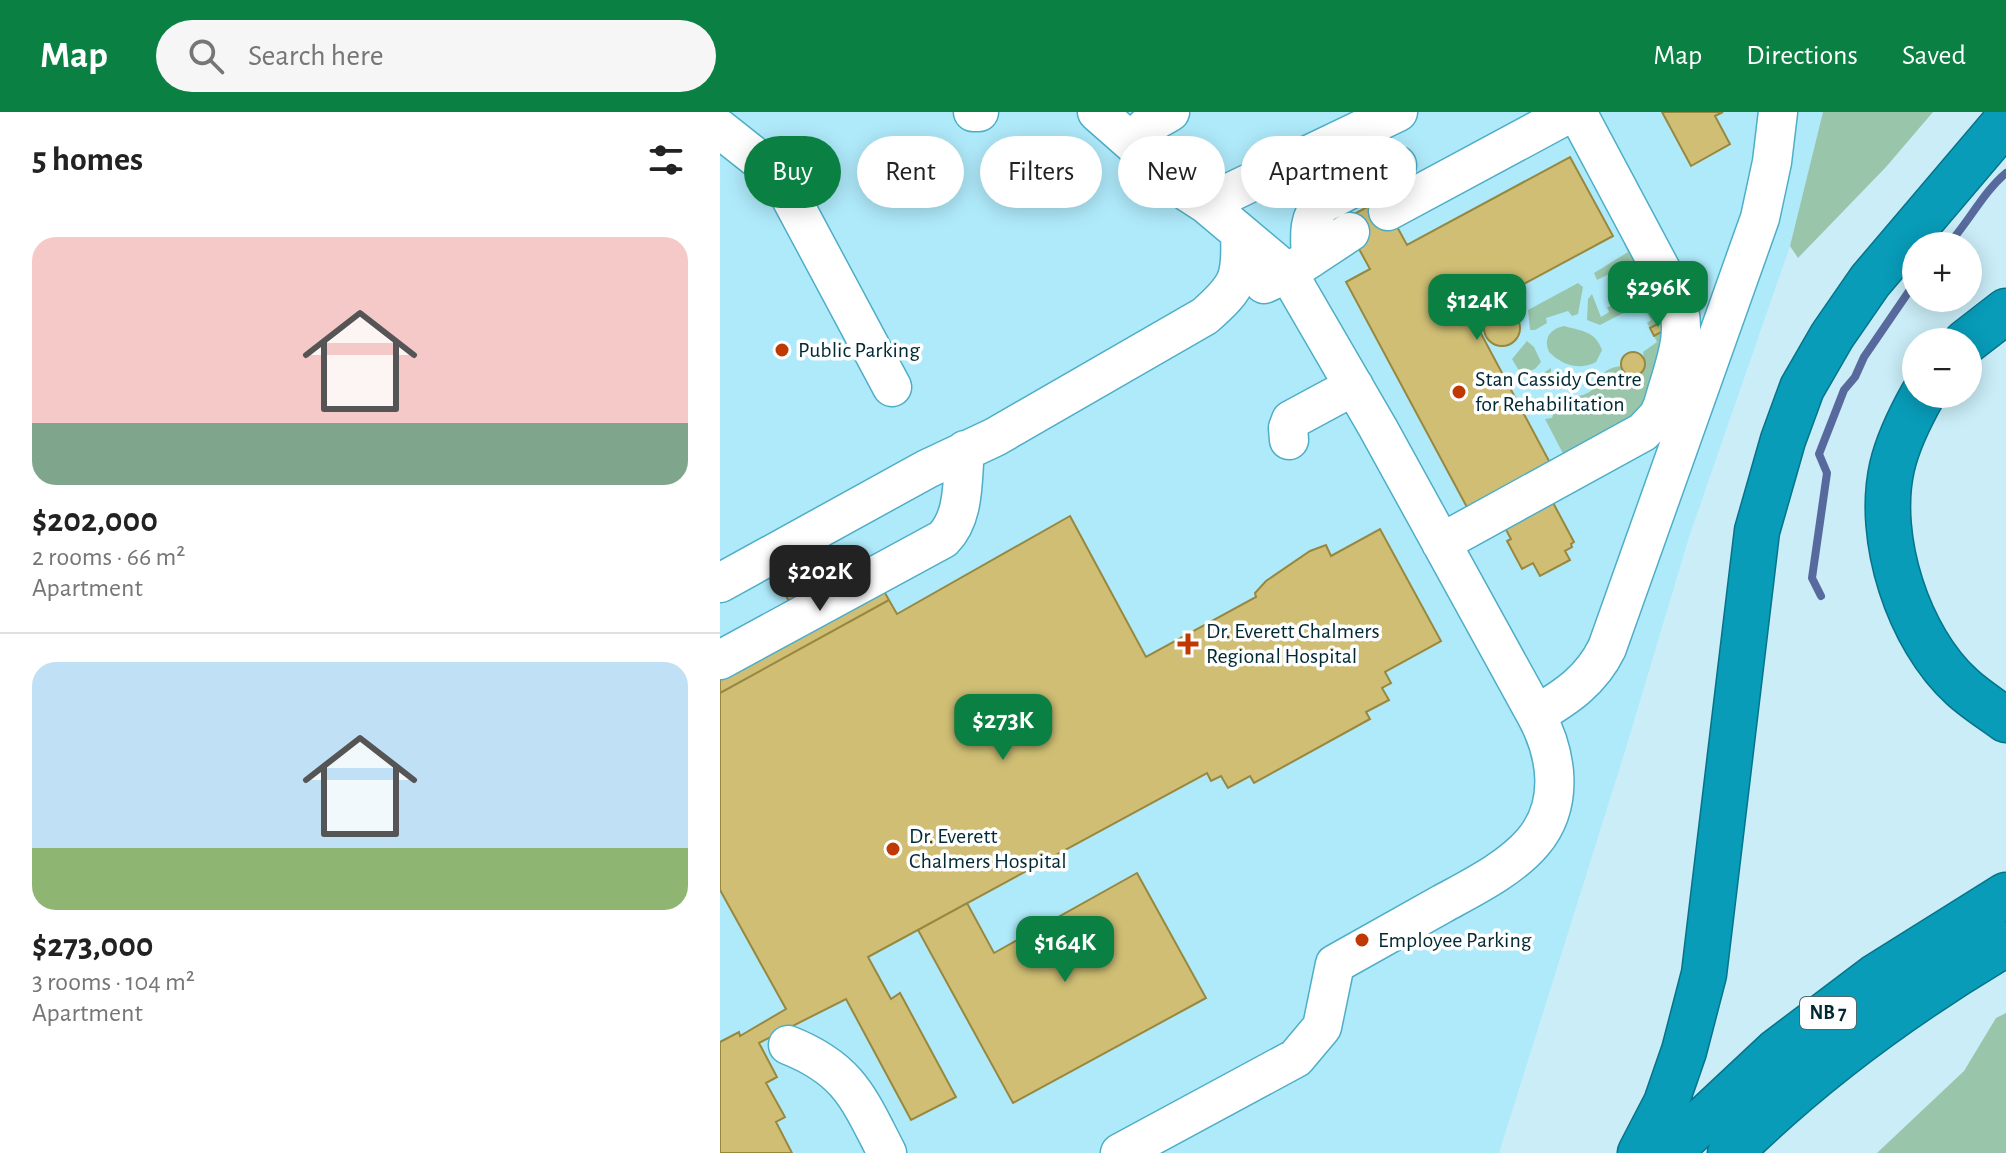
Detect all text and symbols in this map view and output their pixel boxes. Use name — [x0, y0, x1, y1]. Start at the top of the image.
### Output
search box — [156, 20, 716, 92]
icon: search — [184, 34, 228, 78]
text: Map — [40, 37, 108, 75]
text: Search here — [248, 41, 384, 71]
text: Map — [1653, 42, 1702, 70]
text: Directions — [1746, 42, 1858, 70]
text: Saved — [1902, 42, 1966, 70]
chip: Buy — [744, 136, 841, 208]
chip: Rent — [857, 136, 964, 208]
chip: Filters — [980, 136, 1102, 208]
chip: New — [1118, 136, 1225, 208]
chip: Apartment — [1241, 136, 1416, 208]
icon: filters — [644, 138, 688, 182]
text: 5 homes — [32, 143, 143, 177]
map controls — [1902, 232, 1982, 408]
button: + — [1902, 232, 1982, 312]
pin: $296K — [1602, 261, 1714, 329]
pin: $124K — [1421, 274, 1533, 342]
text: $296K — [1626, 274, 1690, 300]
text: $124K — [1446, 287, 1508, 313]
icon: home — [288, 289, 432, 433]
button: − — [1902, 328, 1982, 408]
place label: Public Parking — [798, 339, 920, 361]
marker: Public Parking — [773, 341, 791, 359]
place label: Stan Cassidy Centre for Rehabilitation — [1475, 368, 1642, 415]
marker: Stan Cassidy Centre for Rehabilitation — [1450, 383, 1468, 401]
text: $202,000 — [32, 504, 158, 538]
text: 2 rooms · 66 m² — [32, 544, 185, 570]
pin: $202K — [764, 545, 876, 613]
text: $202K — [788, 558, 852, 584]
text: Apartment — [32, 575, 143, 601]
place label: Dr. Everett Chalmers Regional Hospital — [1206, 620, 1380, 667]
marker: Dr. Everett Chalmers Regional Hospital — [1177, 633, 1199, 655]
pin: $273K — [947, 694, 1059, 762]
text: $273K — [972, 707, 1034, 733]
icon: home — [288, 714, 432, 858]
place label: Dr. Everett Chalmers Hospital — [909, 825, 1067, 872]
marker: Dr. Everett Chalmers Hospital — [884, 840, 902, 858]
pin: $164K — [1009, 916, 1121, 984]
text: $273,000 — [32, 929, 154, 963]
text: $164K — [1034, 929, 1096, 955]
place label: Employee Parking — [1378, 929, 1532, 951]
marker: Employee Parking — [1353, 931, 1371, 949]
text: 3 rooms · 104 m² — [32, 969, 195, 995]
road number: NB 7 — [1800, 997, 1856, 1029]
text: Apartment — [32, 1000, 143, 1026]

